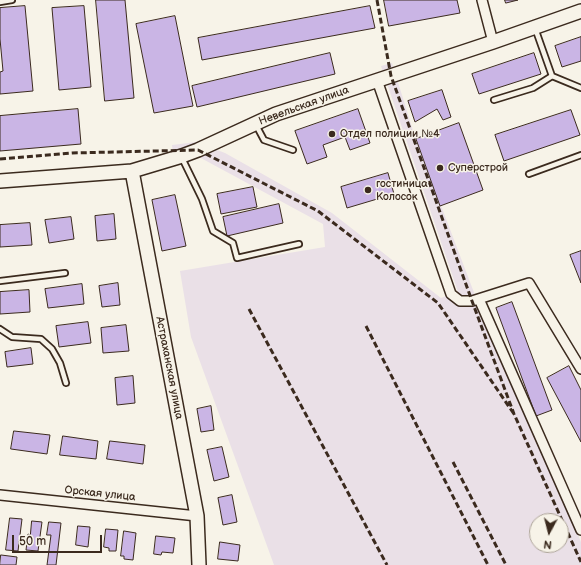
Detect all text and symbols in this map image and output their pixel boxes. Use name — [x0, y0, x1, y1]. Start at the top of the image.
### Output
street label: Невельская улица — [257, 84, 351, 128]
place label: Отдел полиции №4 — [340, 127, 440, 141]
marker: Отдел полиции №4 — [327, 129, 337, 139]
place label: Суперстрой — [448, 161, 508, 175]
marker: Суперстрой — [435, 163, 445, 173]
place label: гостиница Колосок — [376, 177, 428, 203]
marker: гостиница Колосок — [363, 185, 373, 195]
street label: Астраханская улица — [153, 315, 185, 421]
street label: Орская улица — [64, 484, 136, 504]
north arrow — [529, 513, 569, 553]
scale bar — [14, 527, 104, 553]
text: 50 m — [19, 534, 46, 549]
text: N — [543, 537, 553, 551]

